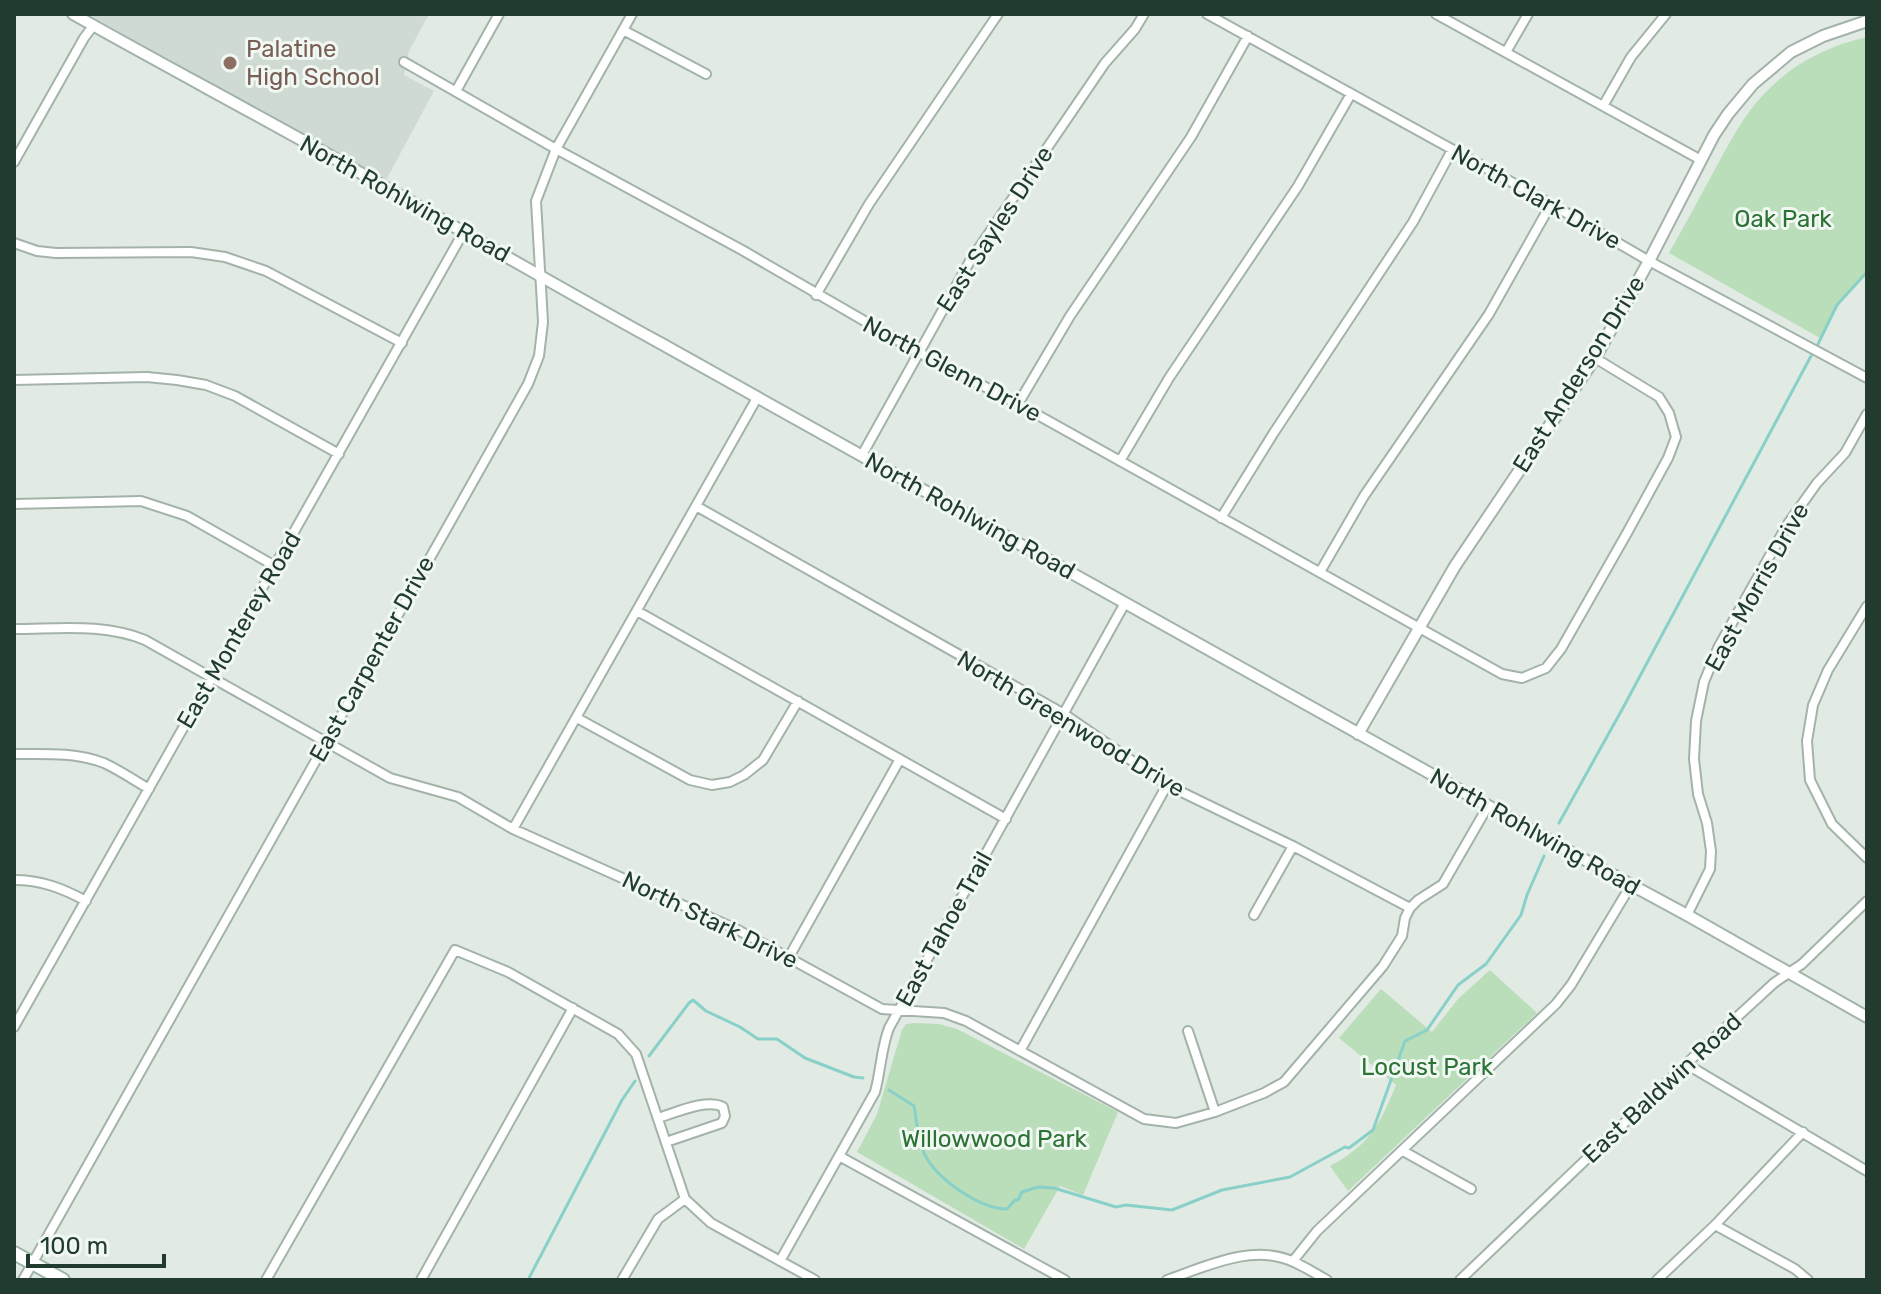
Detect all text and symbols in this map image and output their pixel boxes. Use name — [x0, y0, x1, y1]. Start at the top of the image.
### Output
place label: Palatine High School — [246, 35, 380, 91]
marker: Palatine High School — [221, 54, 239, 72]
street label: North Rohlwing Road — [295, 130, 515, 268]
street label: North Clark Drive — [1446, 139, 1626, 255]
street label: East Sayles Drive — [931, 141, 1059, 317]
park label: Oak Park — [1734, 205, 1832, 233]
street label: East Anderson Drive — [1507, 271, 1651, 477]
street label: North Glenn Drive — [858, 310, 1046, 428]
street label: North Rohlwing Road — [860, 447, 1080, 585]
street label: East Morris Drive — [1699, 498, 1815, 676]
street label: East Monterey Road — [171, 527, 307, 733]
street label: East Carpenter Drive — [304, 551, 440, 767]
street label: North Greenwood Drive — [952, 645, 1190, 803]
street label: North Rohlwing Road — [1425, 763, 1645, 901]
street label: East Tahoe Trail — [890, 847, 998, 1011]
street label: North Stark Drive — [618, 865, 802, 975]
street label: East Baldwin Road — [1577, 1007, 1747, 1169]
park label: Locust Park — [1361, 1053, 1494, 1081]
park label: Willowwood Park — [901, 1125, 1088, 1153]
scale bar — [28, 1218, 164, 1268]
text: 100 m — [40, 1232, 108, 1260]

